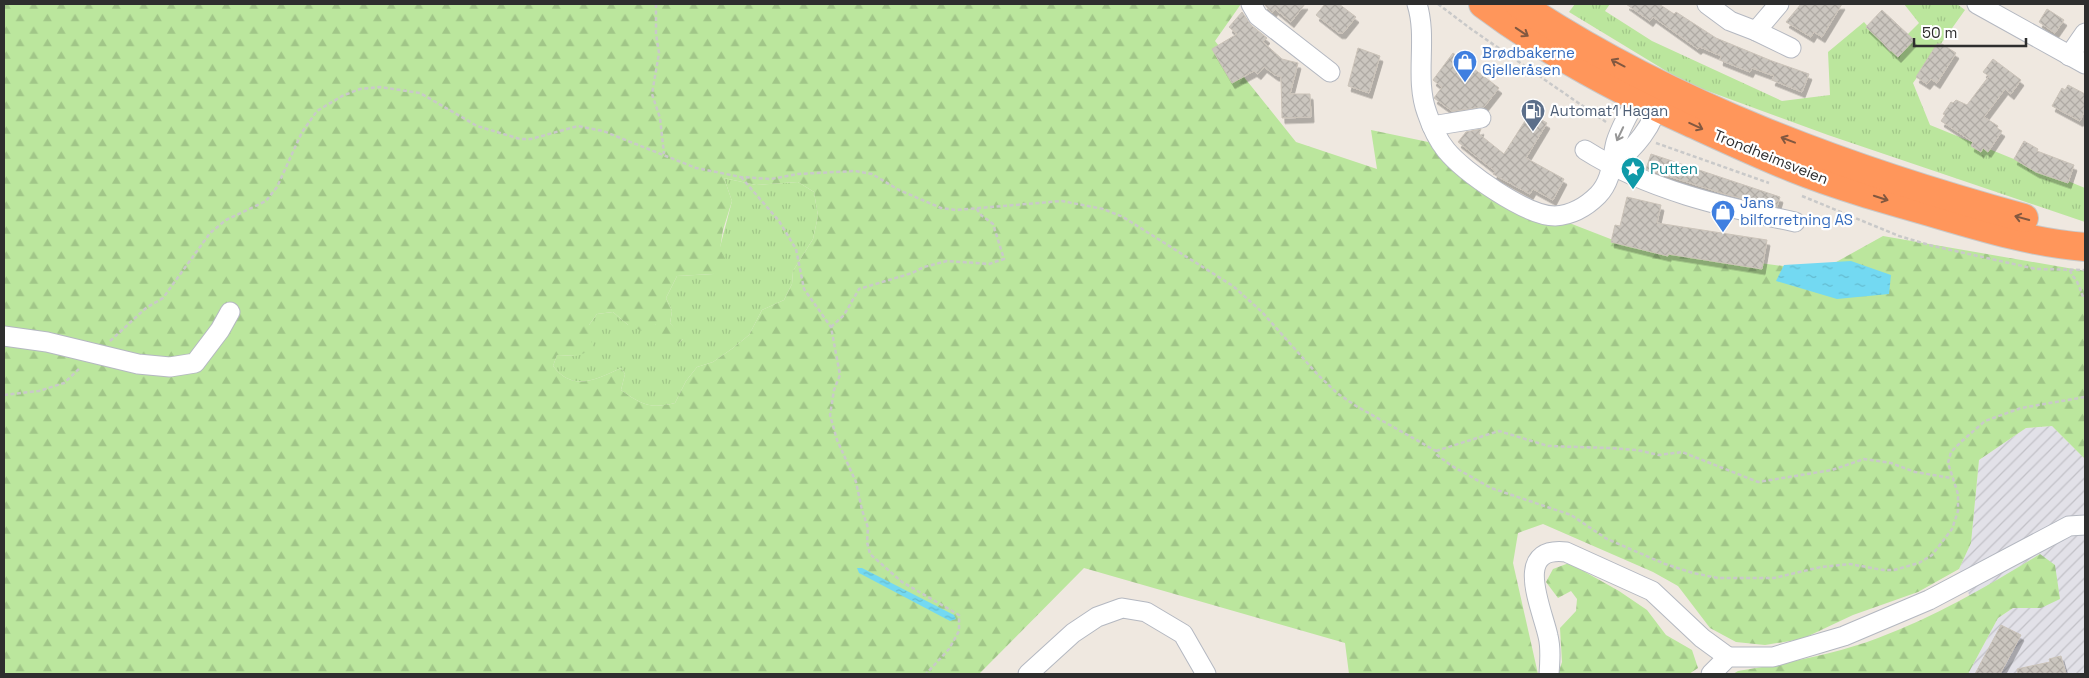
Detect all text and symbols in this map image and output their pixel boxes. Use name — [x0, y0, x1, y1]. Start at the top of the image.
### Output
scale bar — [1914, 15, 2026, 47]
text: 50 m — [1922, 23, 1957, 42]
one-way arrow — [1515, 27, 1529, 37]
place label: Brødbakerne Gjelleråsen — [1482, 43, 1575, 79]
shop icon: Brødbakerne Gjelleråsen — [1452, 49, 1478, 83]
one-way arrow — [1610, 58, 1625, 68]
fuel station icon: Automat1 Hagan — [1520, 98, 1546, 132]
place label: Automat1 Hagan — [1550, 101, 1668, 120]
one-way arrow — [1688, 121, 1703, 131]
street label: Trondheimsveien — [1711, 125, 1831, 188]
one-way arrow — [1615, 126, 1624, 141]
one-way arrow — [1781, 135, 1796, 144]
place icon: Putten — [1620, 156, 1646, 190]
place label: Putten — [1650, 159, 1698, 178]
place label: Jans bilforretning AS — [1740, 193, 1853, 229]
one-way arrow — [1873, 193, 1889, 203]
shop icon: Jans bilforretning AS — [1710, 199, 1736, 233]
one-way arrow — [2015, 212, 2031, 222]

